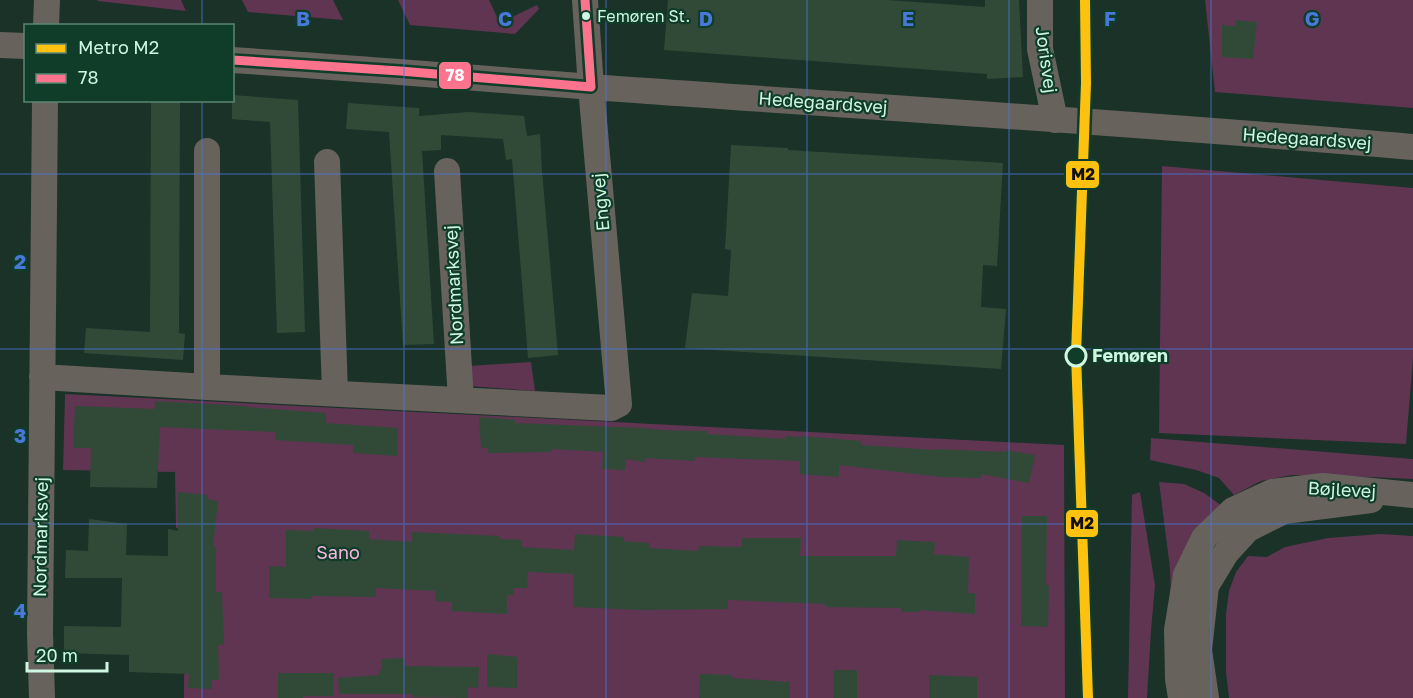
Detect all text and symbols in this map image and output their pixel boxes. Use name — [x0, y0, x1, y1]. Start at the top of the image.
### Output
text: B — [296, 6, 310, 30]
text: C — [498, 6, 512, 30]
place label: Femøren St. — [597, 6, 690, 26]
text: D — [699, 6, 713, 30]
text: E — [902, 6, 914, 30]
text: F — [1104, 6, 1116, 30]
text: G — [1305, 6, 1319, 30]
marker: Femøren St. — [580, 10, 592, 22]
legend — [24, 24, 234, 102]
street label: Jorisvej — [1031, 25, 1063, 95]
text: Metro M2 — [78, 36, 159, 58]
line badge: 78 — [438, 61, 472, 90]
text: 78 — [446, 65, 464, 85]
text: 78 — [78, 66, 99, 88]
street label: Hedegaardsvej — [758, 87, 888, 117]
street label: Hedegaardsvej — [1242, 123, 1372, 153]
line badge: M2 — [1065, 160, 1100, 189]
text: M2 — [1071, 164, 1095, 184]
street label: Engvej — [587, 172, 613, 232]
street label: Nordmarksvej — [439, 224, 467, 346]
text: 2 — [14, 249, 26, 273]
place label: Femøren — [1092, 344, 1168, 366]
marker: Femøren — [1065, 345, 1087, 367]
text: 3 — [14, 423, 26, 447]
street label: Bøjlevej — [1307, 476, 1377, 502]
street label: Nordmarksvej — [28, 477, 52, 597]
line badge: M2 — [1065, 509, 1099, 538]
text: M2 — [1070, 513, 1094, 533]
park label: Sano — [316, 541, 360, 563]
text: 4 — [14, 598, 26, 622]
scale bar — [27, 635, 106, 673]
text: 20 m — [36, 644, 78, 666]

